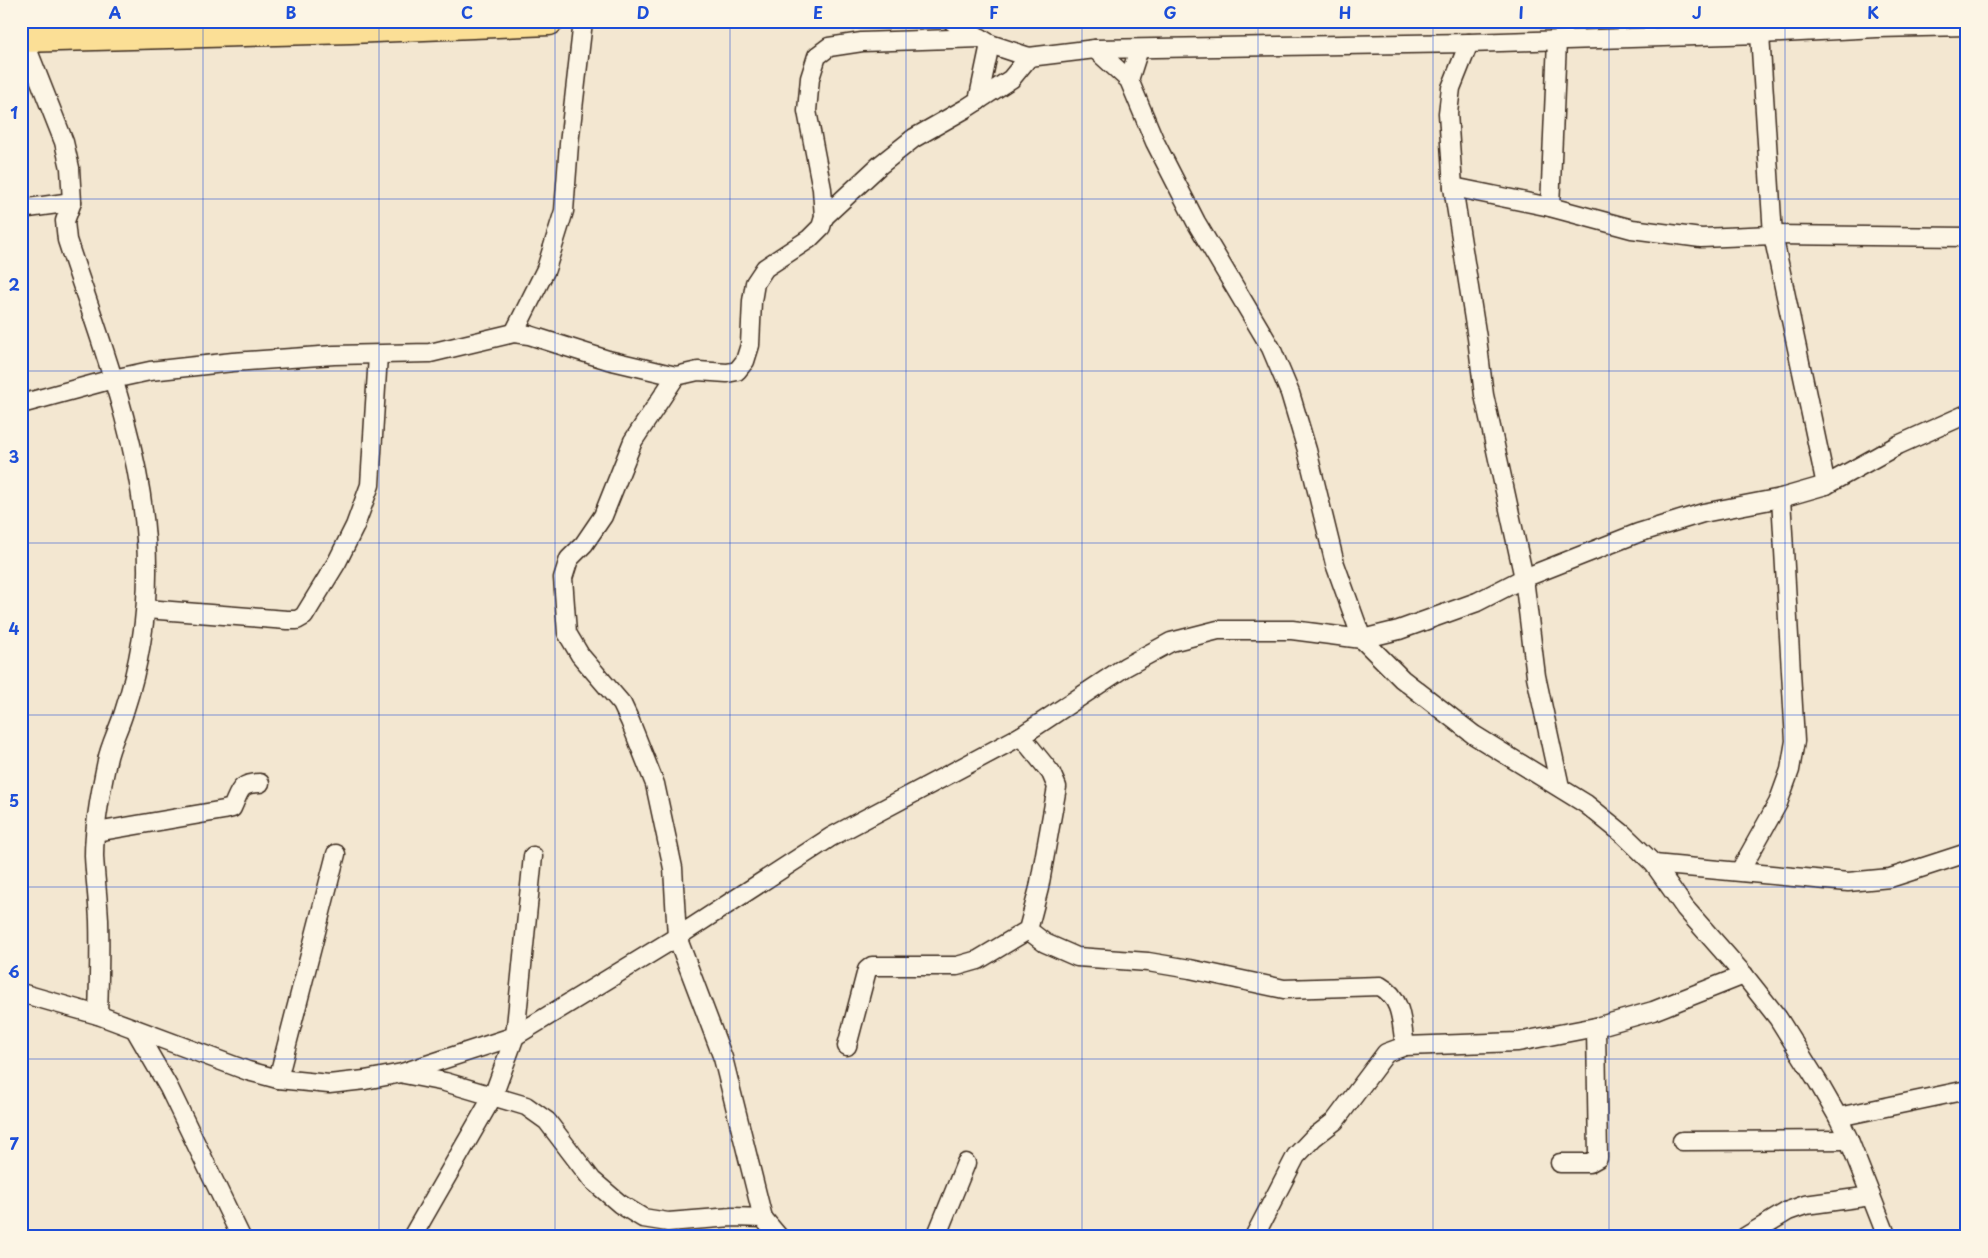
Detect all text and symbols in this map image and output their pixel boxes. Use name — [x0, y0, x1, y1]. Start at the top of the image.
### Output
text: A — [109, 0, 122, 24]
text: B — [286, 0, 297, 24]
text: C — [461, 0, 473, 24]
text: D — [637, 0, 649, 24]
text: E — [813, 0, 823, 24]
text: F — [989, 0, 999, 24]
text: G — [1163, 0, 1177, 24]
text: H — [1339, 0, 1351, 24]
text: I — [1518, 0, 1524, 24]
text: J — [1692, 0, 1702, 24]
text: K — [1867, 0, 1879, 24]
text: 1 — [10, 100, 18, 124]
text: 2 — [8, 272, 20, 296]
text: 3 — [9, 444, 19, 468]
text: 4 — [9, 616, 20, 640]
text: 5 — [9, 788, 19, 812]
text: 6 — [8, 959, 20, 983]
text: 7 — [9, 1131, 19, 1155]

